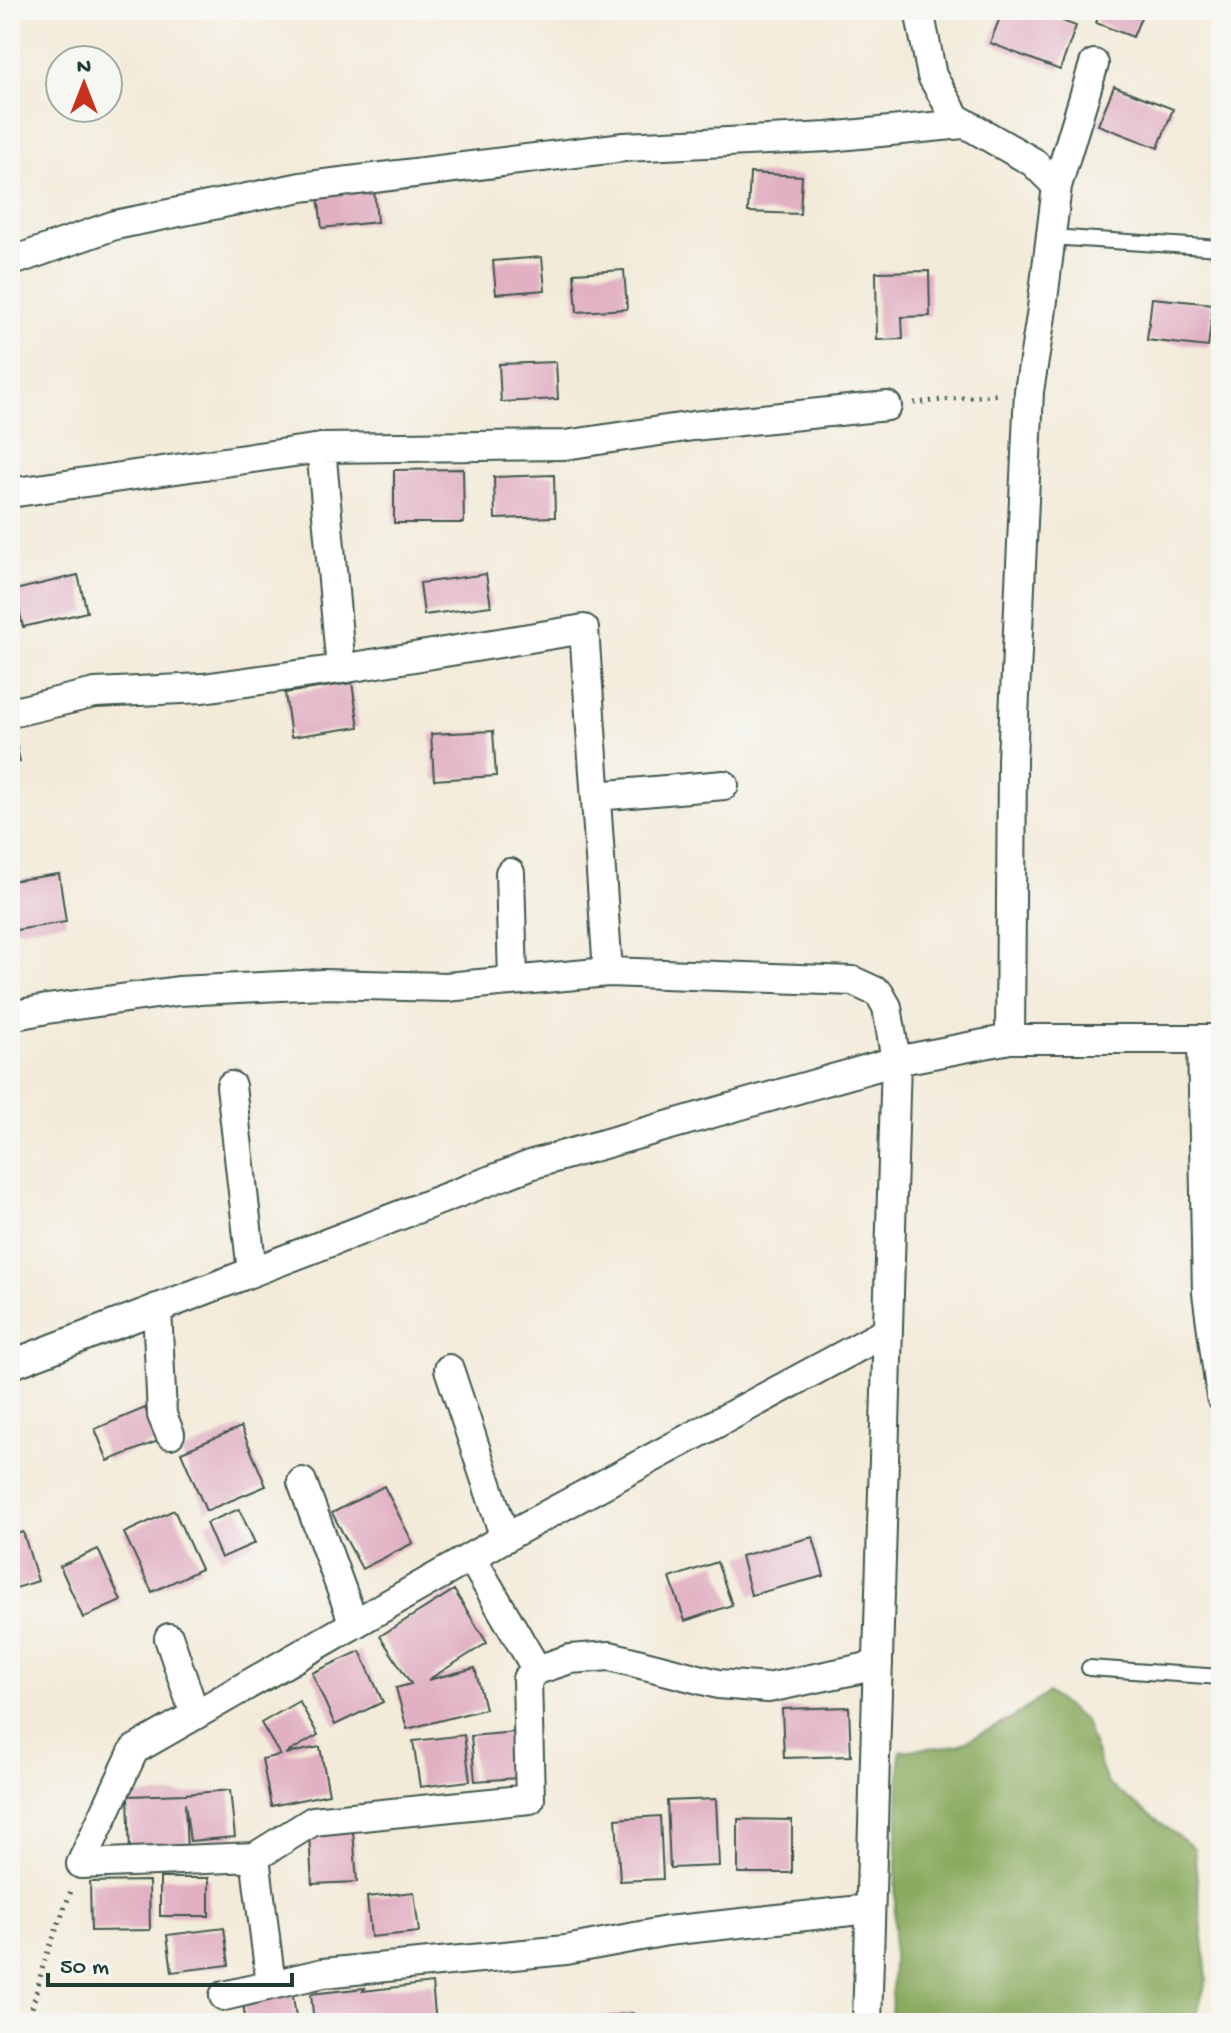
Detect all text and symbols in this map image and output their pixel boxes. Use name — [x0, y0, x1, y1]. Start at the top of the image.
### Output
north arrow — [44, 44, 124, 124]
text: N — [77, 55, 91, 81]
scale bar — [48, 1937, 292, 1987]
text: 50 m — [60, 1954, 109, 1983]

